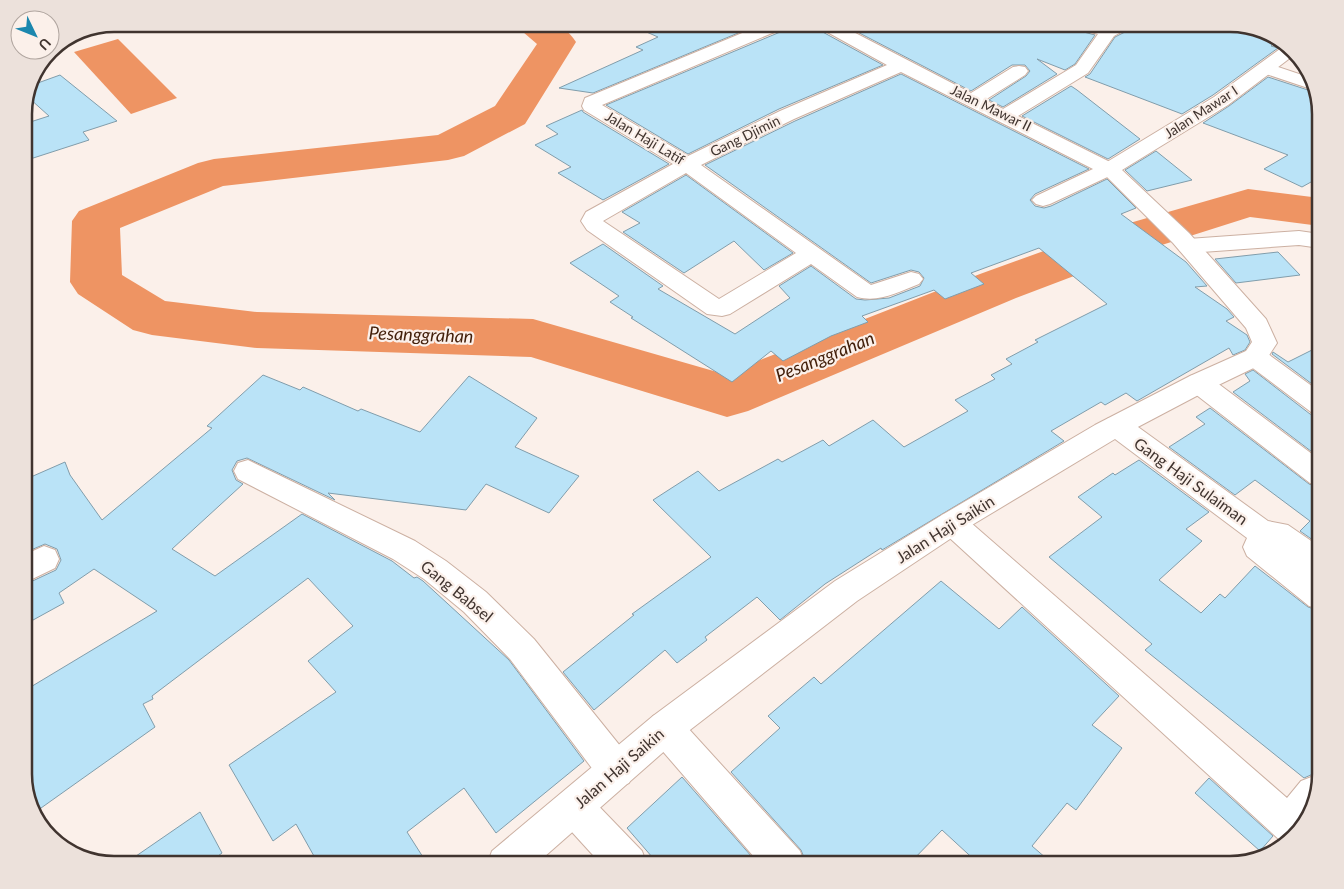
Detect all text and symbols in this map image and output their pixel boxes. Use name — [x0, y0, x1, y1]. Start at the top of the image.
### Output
north arrow — [10, 10, 60, 60]
text: U — [35, 35, 55, 54]
street label: Jalan Mawar II — [948, 81, 1035, 134]
street label: Jalan Mawar I — [1161, 82, 1241, 142]
street label: Jalan Haji Latif — [602, 107, 688, 168]
street label: Gang Djimin — [707, 111, 783, 160]
water label: Pesanggrahan — [368, 321, 474, 347]
water label: Pesanggrahan — [772, 326, 877, 386]
street label: Gang Haji Sulaiman — [1131, 433, 1252, 528]
street label: Jalan Haji Saikin — [892, 491, 997, 566]
street label: Gang Babsel — [417, 556, 497, 625]
street label: Jalan Haji Saikin — [570, 724, 667, 812]

